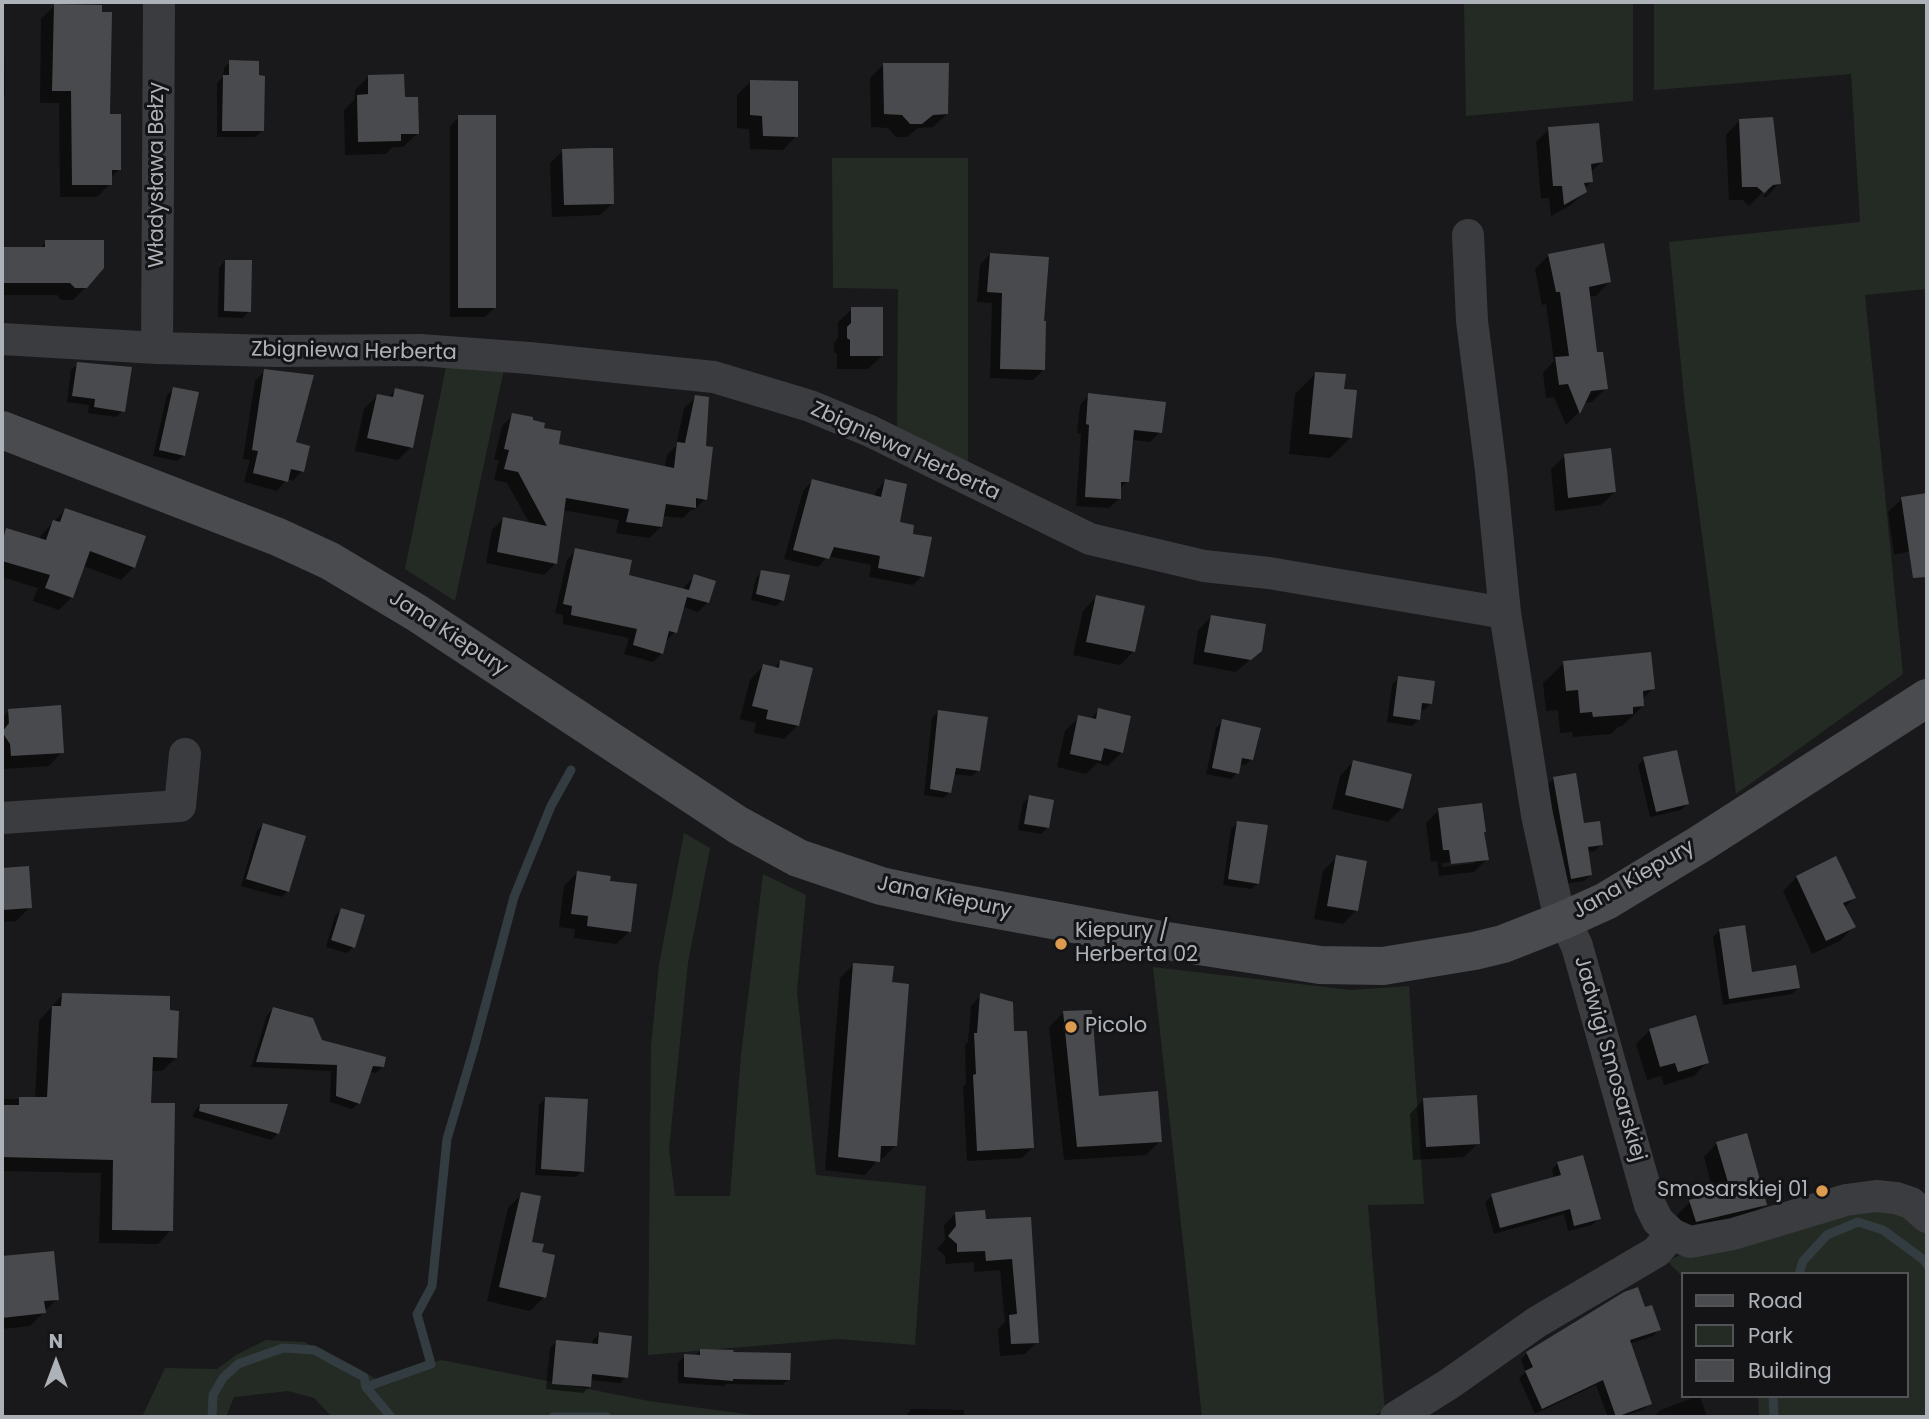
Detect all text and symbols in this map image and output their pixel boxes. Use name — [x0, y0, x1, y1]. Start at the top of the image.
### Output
street label: Władysława Bełzy — [145, 82, 171, 268]
street label: Zbigniewa Herberta — [251, 338, 457, 366]
street label: Zbigniewa Herberta — [806, 397, 1004, 507]
street label: Jana Kiepury — [384, 586, 512, 682]
street label: Jana Kiepury — [1569, 835, 1699, 925]
street label: Jana Kiepury — [875, 871, 1013, 925]
place label: Kiepury / Herberta 02 — [1075, 919, 1198, 969]
marker: Kiepury / Herberta 02 — [1053, 936, 1069, 952]
street label: Jadwigi Smosarskiej — [1568, 953, 1650, 1165]
place label: Picolo — [1085, 1014, 1147, 1040]
marker: Picolo — [1063, 1019, 1079, 1035]
place label: Smosarskiej 01 — [1657, 1178, 1808, 1204]
marker: Smosarskiej 01 — [1814, 1183, 1830, 1199]
legend — [1680, 1272, 1908, 1398]
text: Road — [1748, 1286, 1803, 1315]
text: Park — [1748, 1321, 1793, 1350]
north arrow — [21, 1328, 91, 1398]
text: N — [49, 1328, 63, 1355]
text: Building — [1748, 1356, 1832, 1385]

